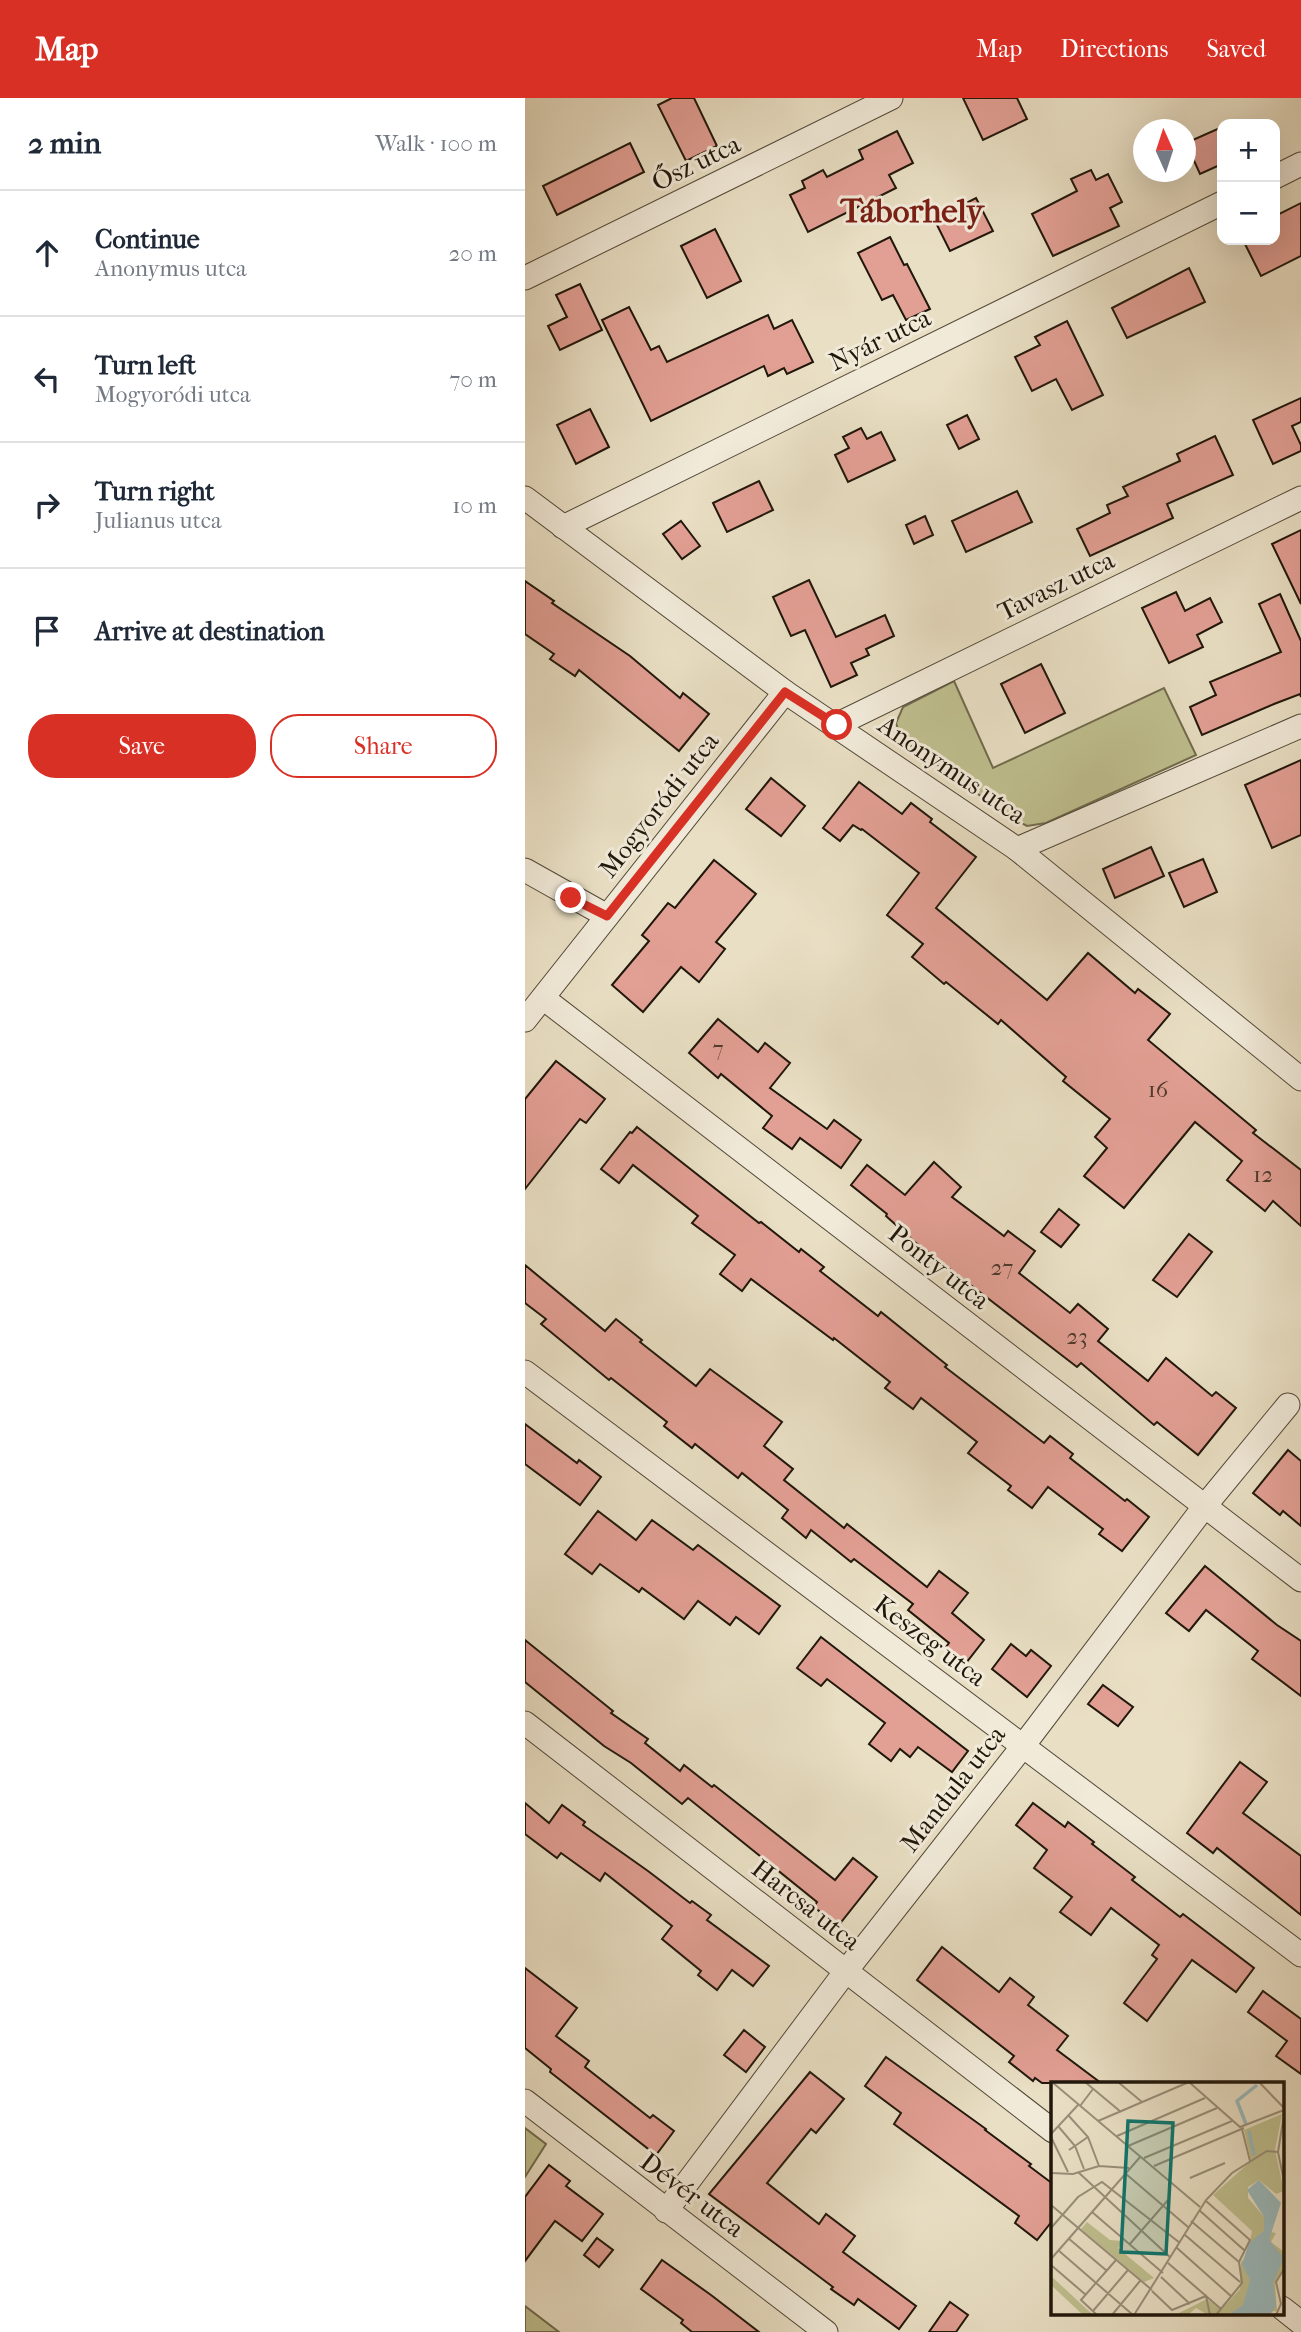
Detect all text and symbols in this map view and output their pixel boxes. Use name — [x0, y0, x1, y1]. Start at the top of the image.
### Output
text: Map — [35, 30, 98, 69]
text: Map — [976, 35, 1022, 63]
text: Directions — [1060, 35, 1168, 63]
text: Saved — [1206, 35, 1266, 63]
north arrow — [1133, 119, 1196, 182]
map controls — [1217, 119, 1280, 245]
button: + — [1217, 119, 1280, 182]
text: 2 min — [28, 126, 101, 161]
street label: Ősz utca — [646, 127, 746, 198]
text: Walk · 100 m — [375, 130, 497, 157]
button: − — [1217, 182, 1280, 245]
district label: Táborhely — [839, 192, 986, 231]
text: Continue — [95, 224, 200, 255]
icon: ahead — [28, 234, 66, 272]
text: 20 m — [448, 240, 497, 267]
text: Anonymus utca — [95, 255, 247, 282]
street label: Nyár utca — [824, 302, 937, 378]
text: Turn left — [95, 350, 196, 381]
icon: left — [28, 360, 66, 398]
text: 70 m — [449, 366, 497, 393]
text: Mogyoródi utca — [95, 381, 251, 408]
text: Turn right — [95, 476, 215, 507]
icon: right — [28, 486, 66, 524]
text: 10 m — [452, 492, 497, 519]
text: Julianus utca — [95, 507, 222, 534]
street label: Tavasz utca — [993, 544, 1120, 627]
icon: arrive — [28, 612, 66, 650]
text: Arrive at destination — [95, 616, 325, 647]
route start — [821, 709, 852, 740]
street label: Anonymus utca — [871, 709, 1033, 831]
button: Save — [28, 714, 256, 778]
button: Share — [270, 714, 497, 778]
street label: Mogyoródi utca — [593, 725, 726, 884]
route end — [555, 882, 586, 913]
house number: 7 — [712, 1035, 724, 1062]
house number: 16 — [1148, 1076, 1169, 1103]
house number: 12 — [1253, 1161, 1273, 1188]
street label: Ponty utca — [883, 1218, 996, 1316]
house number: 27 — [991, 1254, 1013, 1281]
house number: 23 — [1066, 1323, 1088, 1350]
street label: Keszeg utca — [868, 1589, 993, 1694]
street label: Mandula utca — [894, 1719, 1013, 1858]
street label: Harcsa utca — [745, 1853, 867, 1958]
inset map — [1051, 2082, 1283, 2314]
street label: Dévér utca — [634, 2146, 751, 2245]

